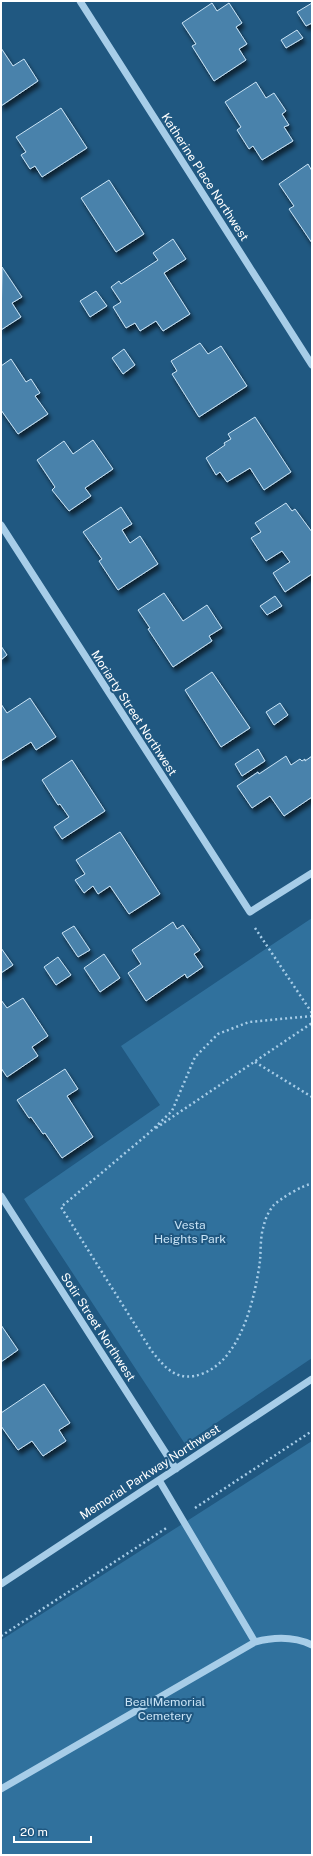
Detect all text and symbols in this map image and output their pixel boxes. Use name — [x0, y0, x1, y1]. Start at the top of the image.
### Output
street label: Katherine Place Northwest — [158, 111, 252, 244]
street label: Moriarty Street Northwest — [88, 648, 180, 778]
park label: Vesta Heights Park — [154, 1218, 226, 1246]
street label: Sotir Street Northwest — [58, 1270, 138, 1384]
street label: Memorial Parkway Northwest — [77, 1421, 223, 1523]
park label: Beal Memorial Cemetery — [125, 1695, 206, 1723]
scale bar — [14, 1818, 91, 1844]
text: 20 m — [20, 1825, 48, 1839]

